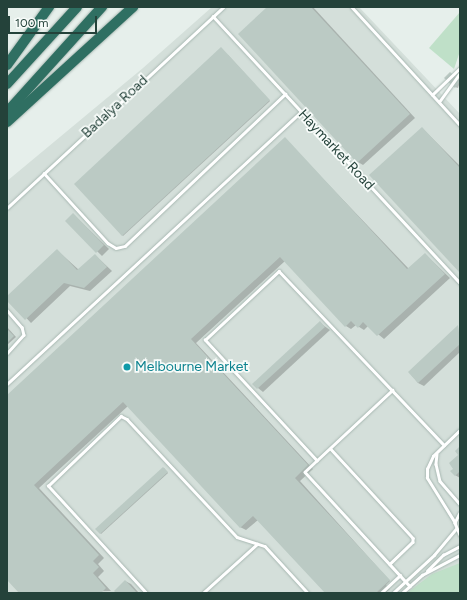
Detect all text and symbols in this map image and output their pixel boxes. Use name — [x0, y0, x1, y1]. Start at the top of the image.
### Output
scale bar — [10, 8, 99, 34]
text: 100 m — [15, 16, 49, 30]
street label: Badalya Road — [79, 72, 151, 142]
street label: Haymarket Road — [294, 106, 378, 194]
place label: Melbourne Market — [135, 359, 249, 375]
marker: Melbourne Market — [122, 362, 132, 372]

